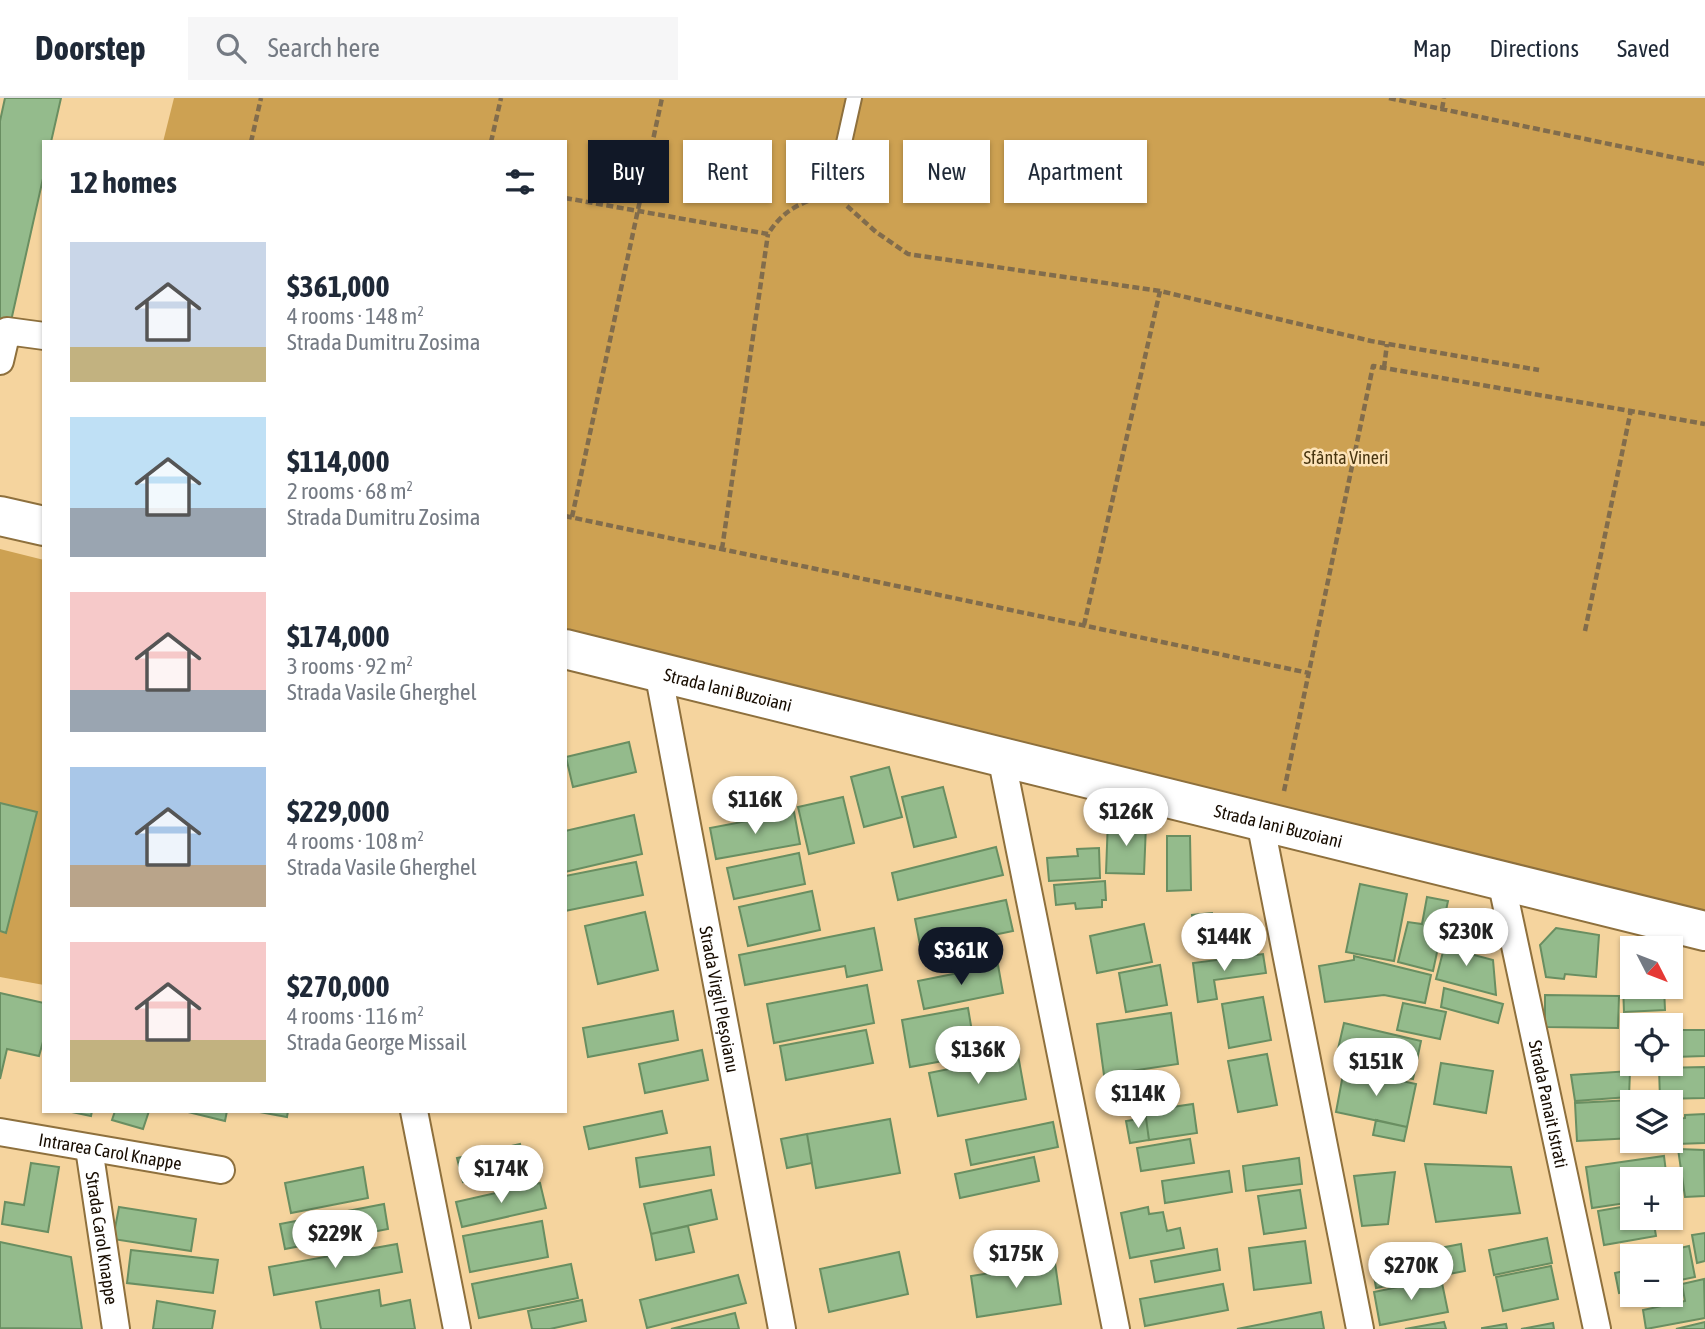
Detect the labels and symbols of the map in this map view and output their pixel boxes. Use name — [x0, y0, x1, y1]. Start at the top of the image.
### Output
park label: Sfânta Vineri — [1304, 447, 1388, 468]
street label: Strada Iani Buzoiani — [662, 663, 794, 715]
pin: $116K — [706, 776, 804, 836]
pin: $126K — [1077, 788, 1175, 848]
street label: Strada Iani Buzoiani — [1212, 800, 1345, 851]
pin: $230K — [1417, 908, 1515, 968]
pin: $144K — [1175, 914, 1273, 973]
street label: Strada Virgil Pleșoianu — [696, 924, 744, 1074]
pin: $361K — [912, 928, 1010, 987]
north arrow — [1620, 936, 1684, 999]
pin: $136K — [929, 1026, 1027, 1086]
pin: $151K — [1327, 1038, 1425, 1098]
street label: Strada Panait Istrati — [1525, 1038, 1573, 1170]
pin: $114K — [1089, 1070, 1187, 1130]
street label: Intrarea Carol Knappe — [37, 1128, 184, 1174]
pin: $174K — [452, 1146, 550, 1205]
street label: Strada Carol Knappe — [82, 1170, 123, 1306]
pin: $229K — [286, 1210, 384, 1270]
pin: $175K — [967, 1230, 1065, 1290]
pin: $270K — [1362, 1242, 1460, 1302]

